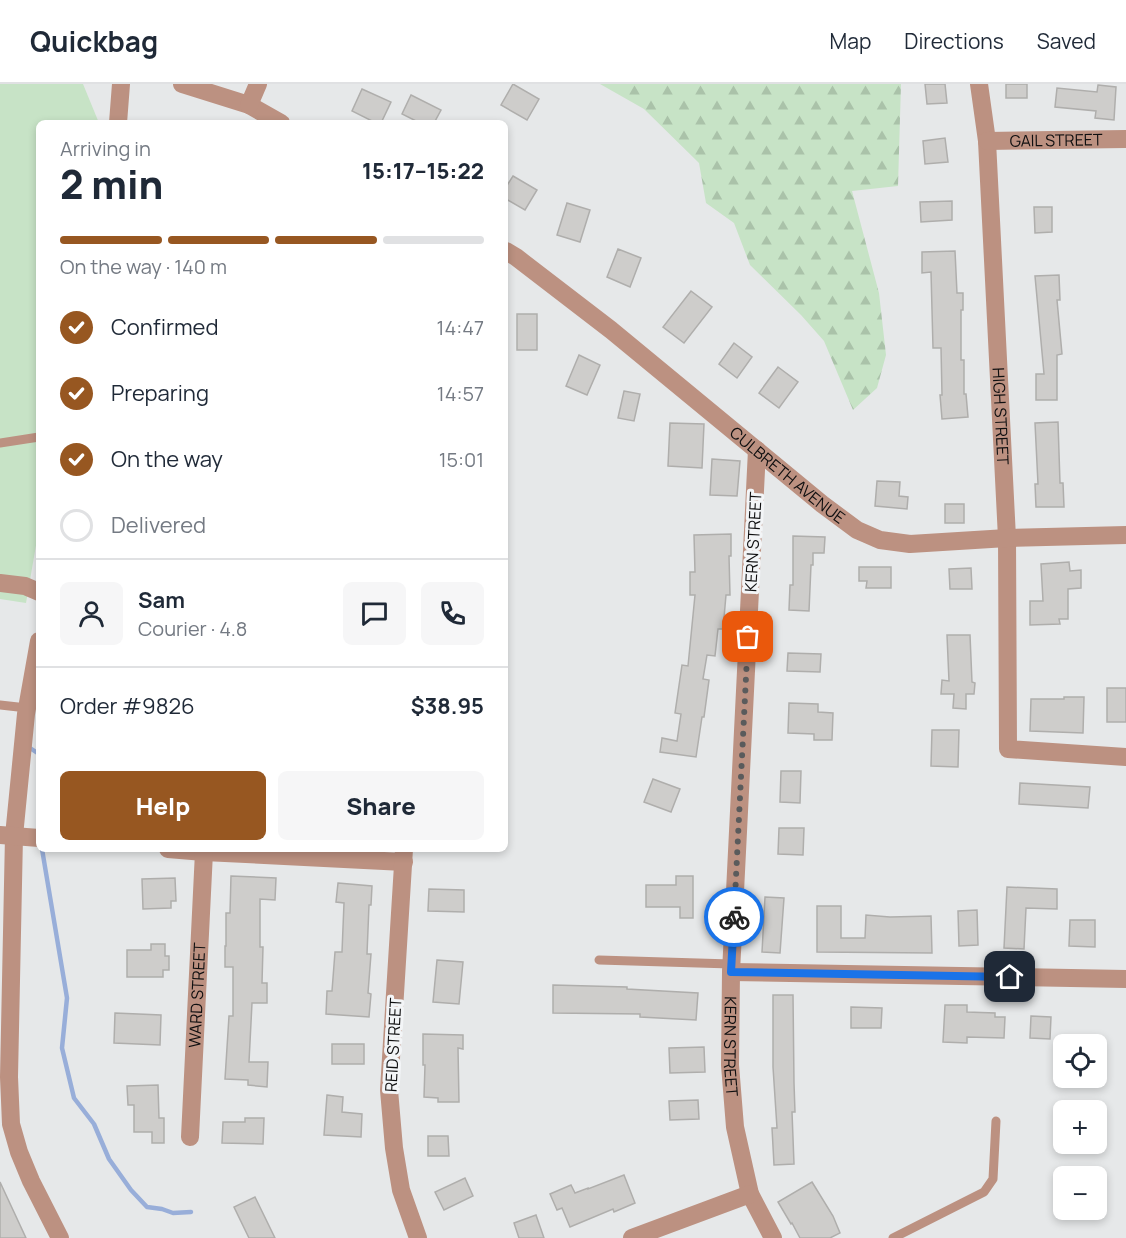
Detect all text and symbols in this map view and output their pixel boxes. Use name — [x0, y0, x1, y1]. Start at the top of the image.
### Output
text: Quickbag — [30, 22, 158, 60]
text: Map — [830, 27, 871, 55]
text: Directions — [904, 27, 1004, 55]
text: Saved — [1037, 27, 1096, 55]
street label: GAIL STREET — [1009, 128, 1103, 152]
text: Arriving in — [60, 135, 151, 162]
text: 15:17–15:22 — [362, 156, 484, 186]
text: 2 min — [60, 157, 163, 211]
text: On the way · 140 m — [60, 253, 227, 280]
icon: check — [60, 311, 93, 344]
text: Confirmed — [111, 312, 219, 342]
text: 14:47 — [437, 314, 484, 341]
street label: HIGH STREET — [987, 367, 1014, 466]
icon: check — [60, 377, 93, 410]
text: Preparing — [111, 378, 209, 408]
text: 14:57 — [437, 380, 484, 407]
street label: CULBRETH AVENUE — [725, 422, 850, 529]
icon: check — [60, 443, 93, 476]
text: On the way — [111, 444, 223, 474]
text: 15:01 — [439, 446, 484, 473]
street label: KERN STREET — [739, 491, 767, 593]
text: Delivered — [111, 510, 206, 540]
button: person — [60, 582, 123, 645]
button: chat — [343, 582, 406, 645]
button: phone — [421, 582, 484, 645]
text: Sam — [138, 585, 185, 615]
pin — [722, 611, 773, 662]
text: Courier · 4.8 — [138, 615, 247, 642]
icon: bag — [731, 620, 764, 653]
text: Order #9826 — [60, 691, 195, 721]
text: $38.95 — [411, 691, 484, 721]
button: Help — [60, 771, 266, 840]
button: Share — [278, 771, 484, 840]
courier — [704, 887, 764, 947]
icon: bike — [718, 901, 751, 934]
street label: WARD STREET — [183, 942, 211, 1048]
pin — [984, 951, 1035, 1002]
icon: home — [993, 960, 1026, 993]
street label: KERN STREET — [719, 996, 744, 1098]
street label: REID STREET — [380, 997, 406, 1093]
map controls — [1053, 1034, 1107, 1220]
button: locate — [1053, 1034, 1107, 1088]
button: + — [1053, 1100, 1107, 1154]
button: − — [1053, 1166, 1107, 1220]

